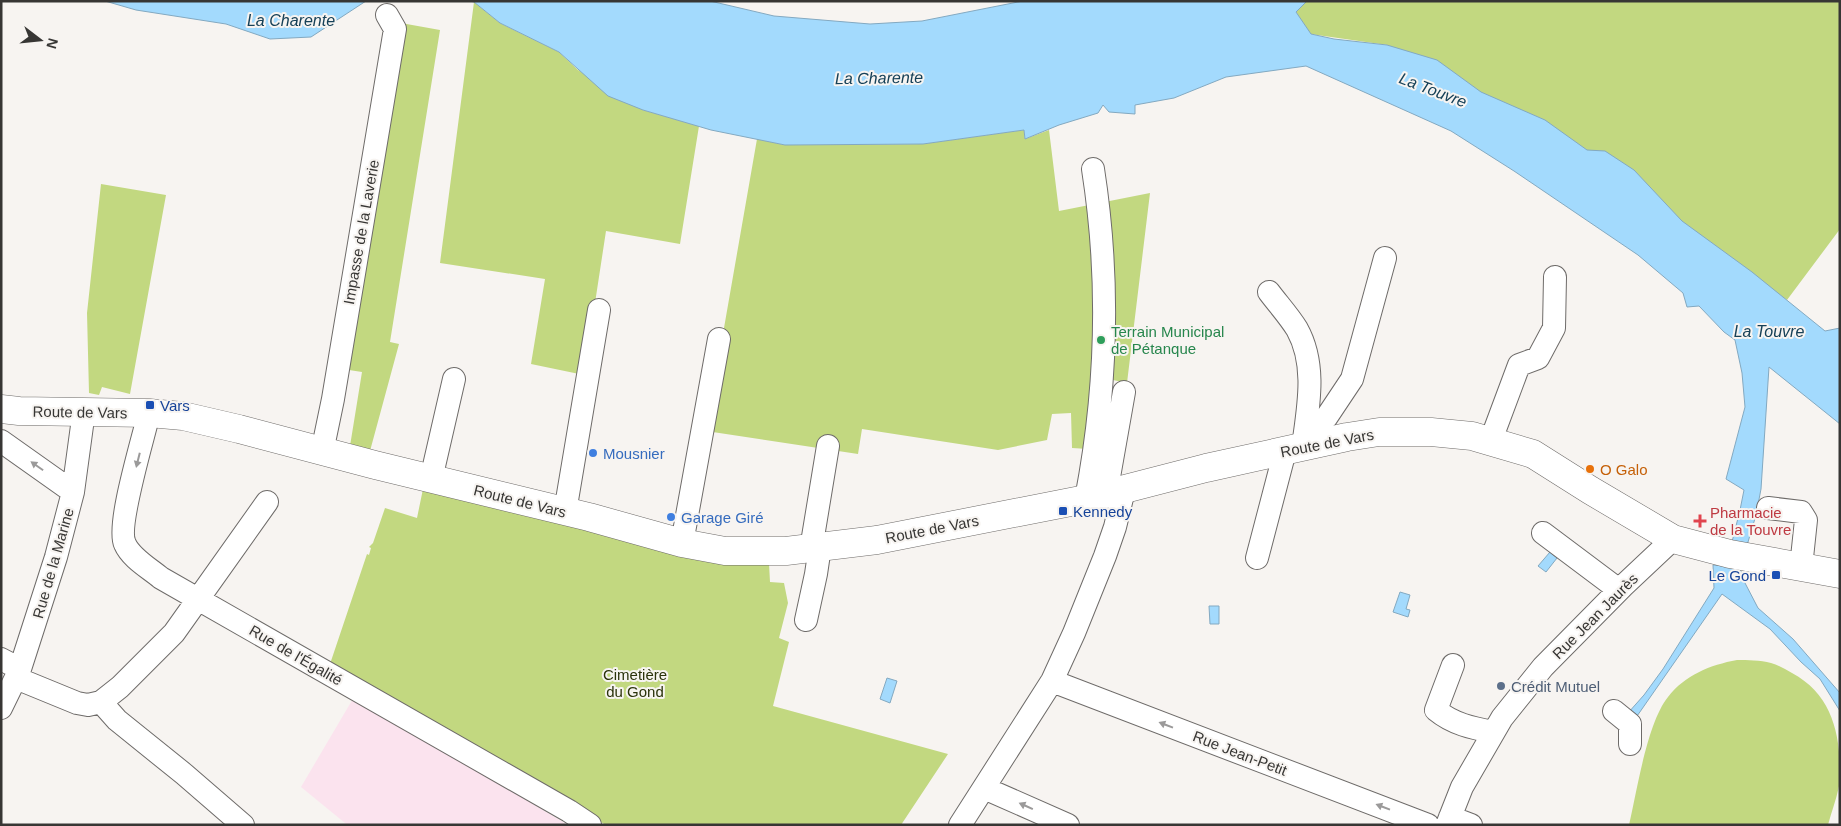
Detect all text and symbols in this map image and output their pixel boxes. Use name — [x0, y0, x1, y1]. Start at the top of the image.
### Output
water label: La Charente — [247, 12, 335, 29]
north arrow — [15, 15, 65, 65]
text: N — [43, 37, 62, 51]
water label: La Charente — [835, 69, 923, 87]
water label: La Touvre — [1397, 69, 1469, 111]
street label: Impasse de la Laverie — [340, 158, 382, 306]
place label: Terrain Municipal de Pétanque — [1111, 323, 1224, 357]
water label: La Touvre — [1734, 323, 1804, 340]
marker: Terrain Municipal de Pétanque — [1095, 334, 1107, 346]
place label: Vars — [160, 397, 190, 414]
marker: Vars — [144, 399, 156, 411]
street label: Route de Vars — [32, 403, 128, 421]
street label: Route de Vars — [1279, 426, 1375, 460]
place label: Mousnier — [603, 445, 665, 462]
marker: Mousnier — [587, 447, 599, 459]
one-way arrow — [134, 453, 142, 468]
one-way arrow — [30, 461, 44, 471]
place label: O Galo — [1600, 461, 1648, 478]
marker: O Galo — [1584, 463, 1596, 475]
street label: Route de Vars — [472, 481, 568, 521]
place label: Kennedy — [1073, 503, 1133, 520]
place label: Pharmacie de la Touvre — [1710, 504, 1791, 538]
marker: Kennedy — [1057, 505, 1069, 517]
street label: Rue de la Marine — [29, 506, 77, 620]
place label: Garage Giré — [681, 509, 764, 526]
marker: Garage Giré — [665, 511, 677, 523]
street label: Route de Vars — [884, 512, 980, 546]
marker: Pharmacie de la Touvre — [1694, 515, 1706, 527]
place label: Le Gond — [1708, 567, 1766, 584]
marker: Le Gond — [1770, 569, 1782, 581]
street label: Rue Jean Jaurès — [1549, 570, 1641, 662]
street label: Rue de l'Égalité — [246, 621, 346, 689]
park label: Cimetière du Gond — [603, 666, 667, 700]
place label: Crédit Mutuel — [1511, 678, 1600, 695]
marker: Crédit Mutuel — [1495, 680, 1507, 692]
one-way arrow — [1158, 720, 1173, 728]
street label: Rue Jean-Petit — [1191, 727, 1290, 779]
one-way arrow — [1019, 802, 1033, 810]
one-way arrow — [1376, 803, 1390, 811]

